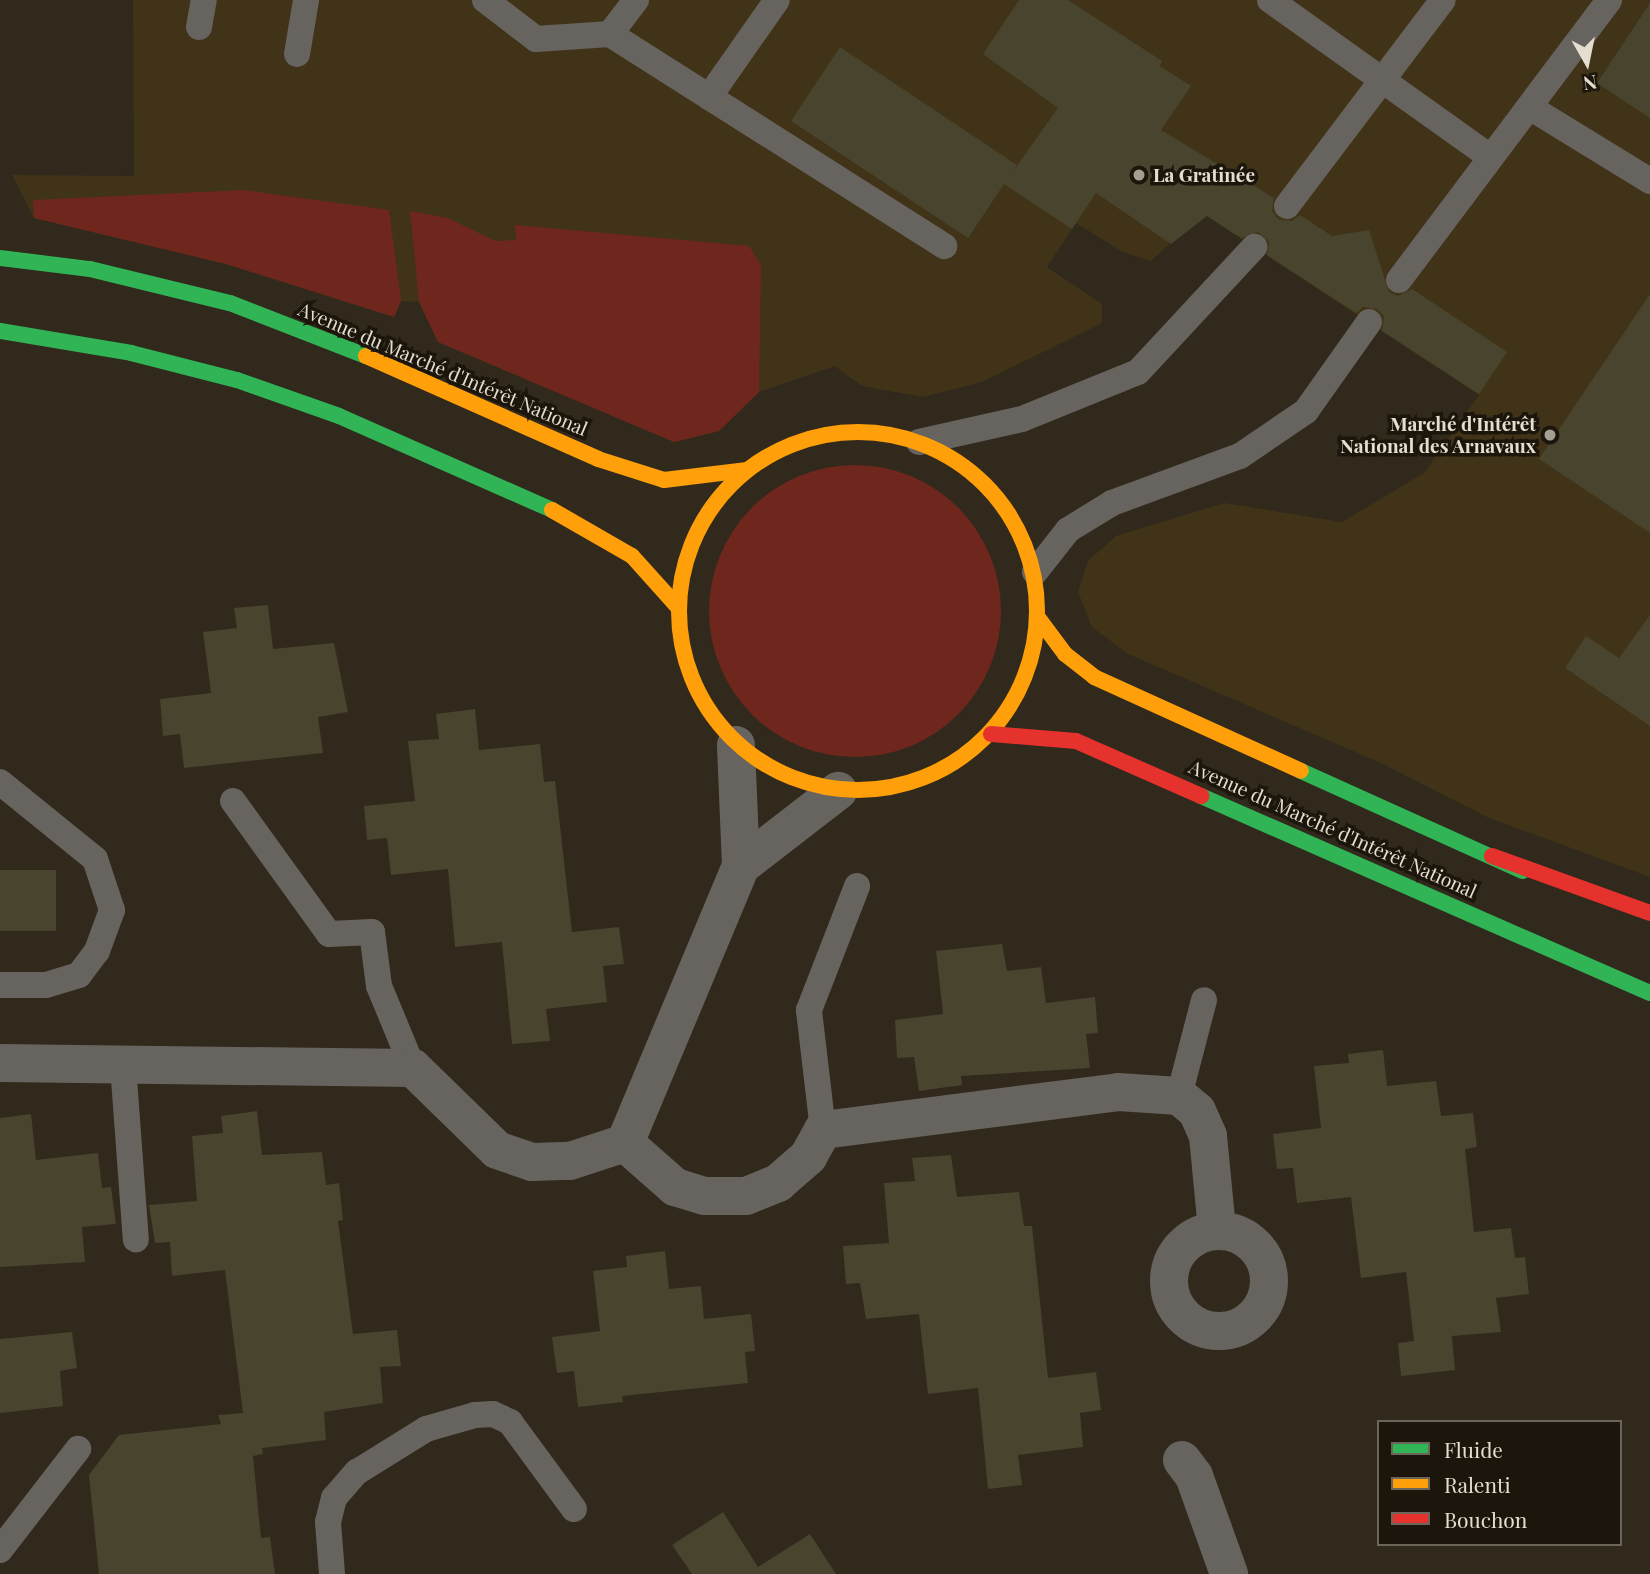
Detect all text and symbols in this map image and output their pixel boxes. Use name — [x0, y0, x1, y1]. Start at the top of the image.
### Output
north arrow — [1552, 28, 1622, 98]
text: N — [1581, 70, 1599, 98]
place label: La Gratinée — [1153, 164, 1255, 186]
marker: La Gratinée — [1131, 167, 1147, 183]
street label: Avenue du Marché d'Intérêt National — [295, 297, 591, 441]
place label: Marché d'Intérêt National des Arnavaux — [1340, 413, 1536, 457]
marker: Marché d'Intérêt National des Arnavaux — [1542, 427, 1558, 443]
street label: Avenue du Marché d'Intérêt National — [1186, 755, 1480, 903]
legend — [1377, 1420, 1622, 1546]
text: Fluide — [1444, 1435, 1503, 1463]
text: Ralenti — [1444, 1470, 1511, 1498]
text: Bouchon — [1444, 1505, 1527, 1533]

